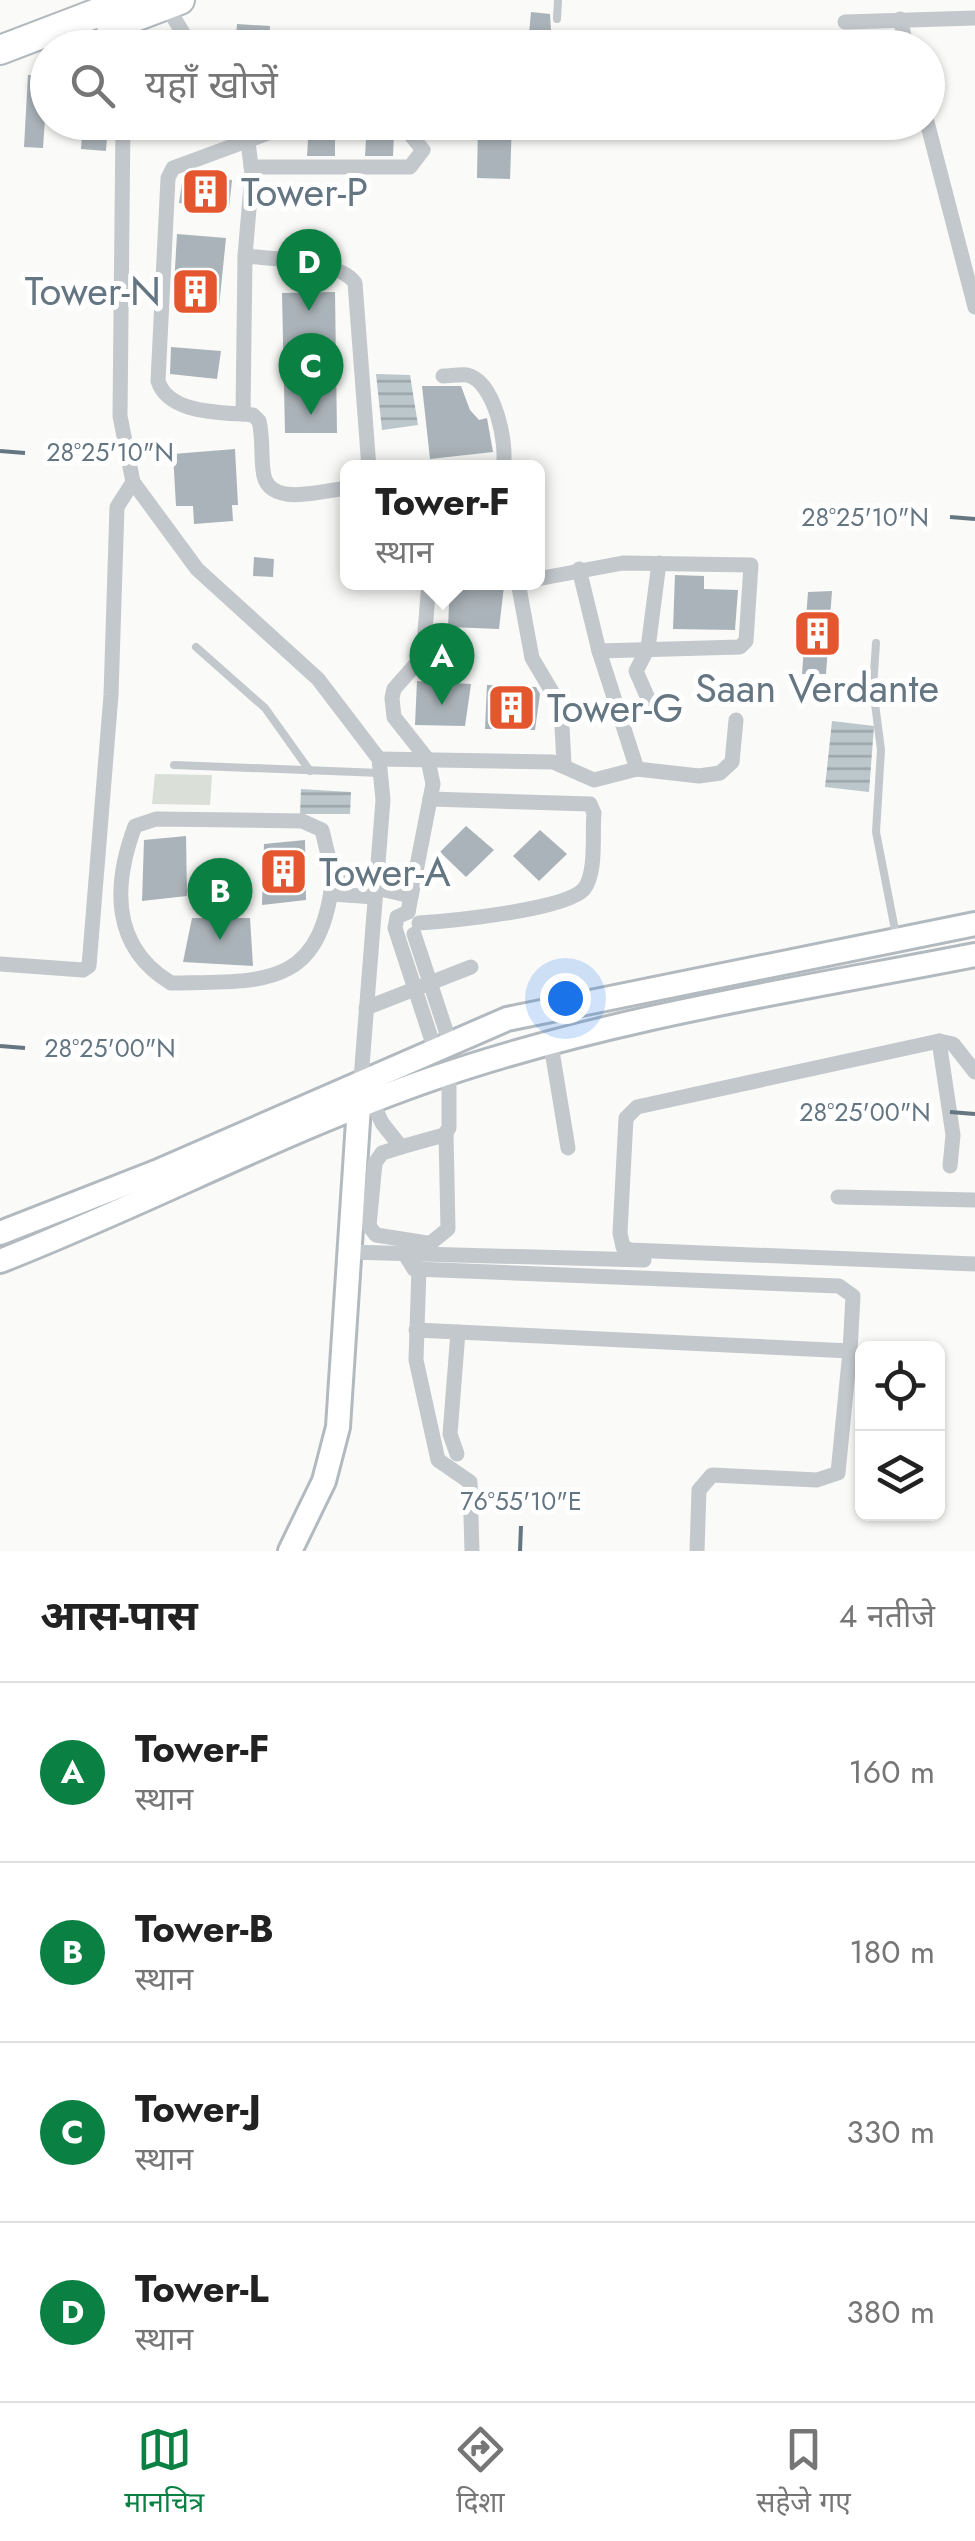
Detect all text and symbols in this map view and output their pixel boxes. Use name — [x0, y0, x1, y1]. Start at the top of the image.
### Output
search box — [30, 30, 945, 140]
text: यहाँ खोजें — [145, 57, 278, 112]
icon: search — [65, 58, 120, 113]
place label: Tower-P — [241, 163, 368, 221]
building icon: Tower-P — [180, 166, 232, 218]
pin: D — [276, 228, 342, 311]
place label: Tower-N — [25, 262, 161, 320]
building icon: Tower-N — [170, 265, 222, 317]
pin: C — [278, 332, 344, 415]
text: 28°25'10"N — [46, 434, 174, 470]
popup — [340, 460, 545, 590]
text: Tower-F — [375, 474, 510, 529]
text: 28°25'10"N — [801, 499, 929, 535]
text: स्थान — [375, 529, 434, 575]
building icon: Saan Verdante — [791, 607, 843, 659]
pin: A — [410, 622, 474, 705]
place label: Saan Verdante — [695, 659, 939, 717]
place label: Tower-G — [547, 679, 683, 737]
building icon: Tower-G — [486, 682, 538, 734]
place label: Tower-A — [319, 843, 451, 901]
building icon: Tower-A — [258, 846, 310, 898]
pin: B — [188, 858, 252, 940]
your location — [540, 973, 591, 1024]
text: 28°25'00"N — [44, 1030, 176, 1066]
text: 28°25'00"N — [799, 1094, 931, 1130]
map controls — [855, 1341, 945, 1521]
button: locate — [855, 1341, 945, 1431]
button: layers — [855, 1431, 945, 1521]
text: 76°55'10"E — [460, 1483, 582, 1519]
text: आस-पास — [40, 1585, 198, 1646]
text: 4 नतीजे — [839, 1593, 935, 1639]
text: Tower-F — [135, 1721, 270, 1776]
text: A — [61, 1749, 84, 1795]
text: 160 m — [848, 1749, 935, 1795]
text: स्थान — [135, 1776, 193, 1822]
text: Tower-B — [135, 1901, 274, 1956]
text: B — [62, 1929, 83, 1975]
text: 180 m — [849, 1929, 935, 1975]
text: स्थान — [135, 1956, 193, 2002]
text: Tower-J — [135, 2081, 261, 2136]
text: C — [61, 2109, 84, 2155]
text: 330 m — [846, 2109, 935, 2155]
text: स्थान — [135, 2136, 193, 2182]
text: Tower-L — [135, 2261, 269, 2316]
text: D — [61, 2289, 84, 2335]
text: 380 m — [846, 2289, 935, 2335]
text: स्थान — [135, 2316, 193, 2362]
tab: मानचित्र — [124, 2422, 204, 2523]
tab: दिशा — [453, 2422, 508, 2523]
tab: सहेजे गए — [756, 2422, 851, 2523]

